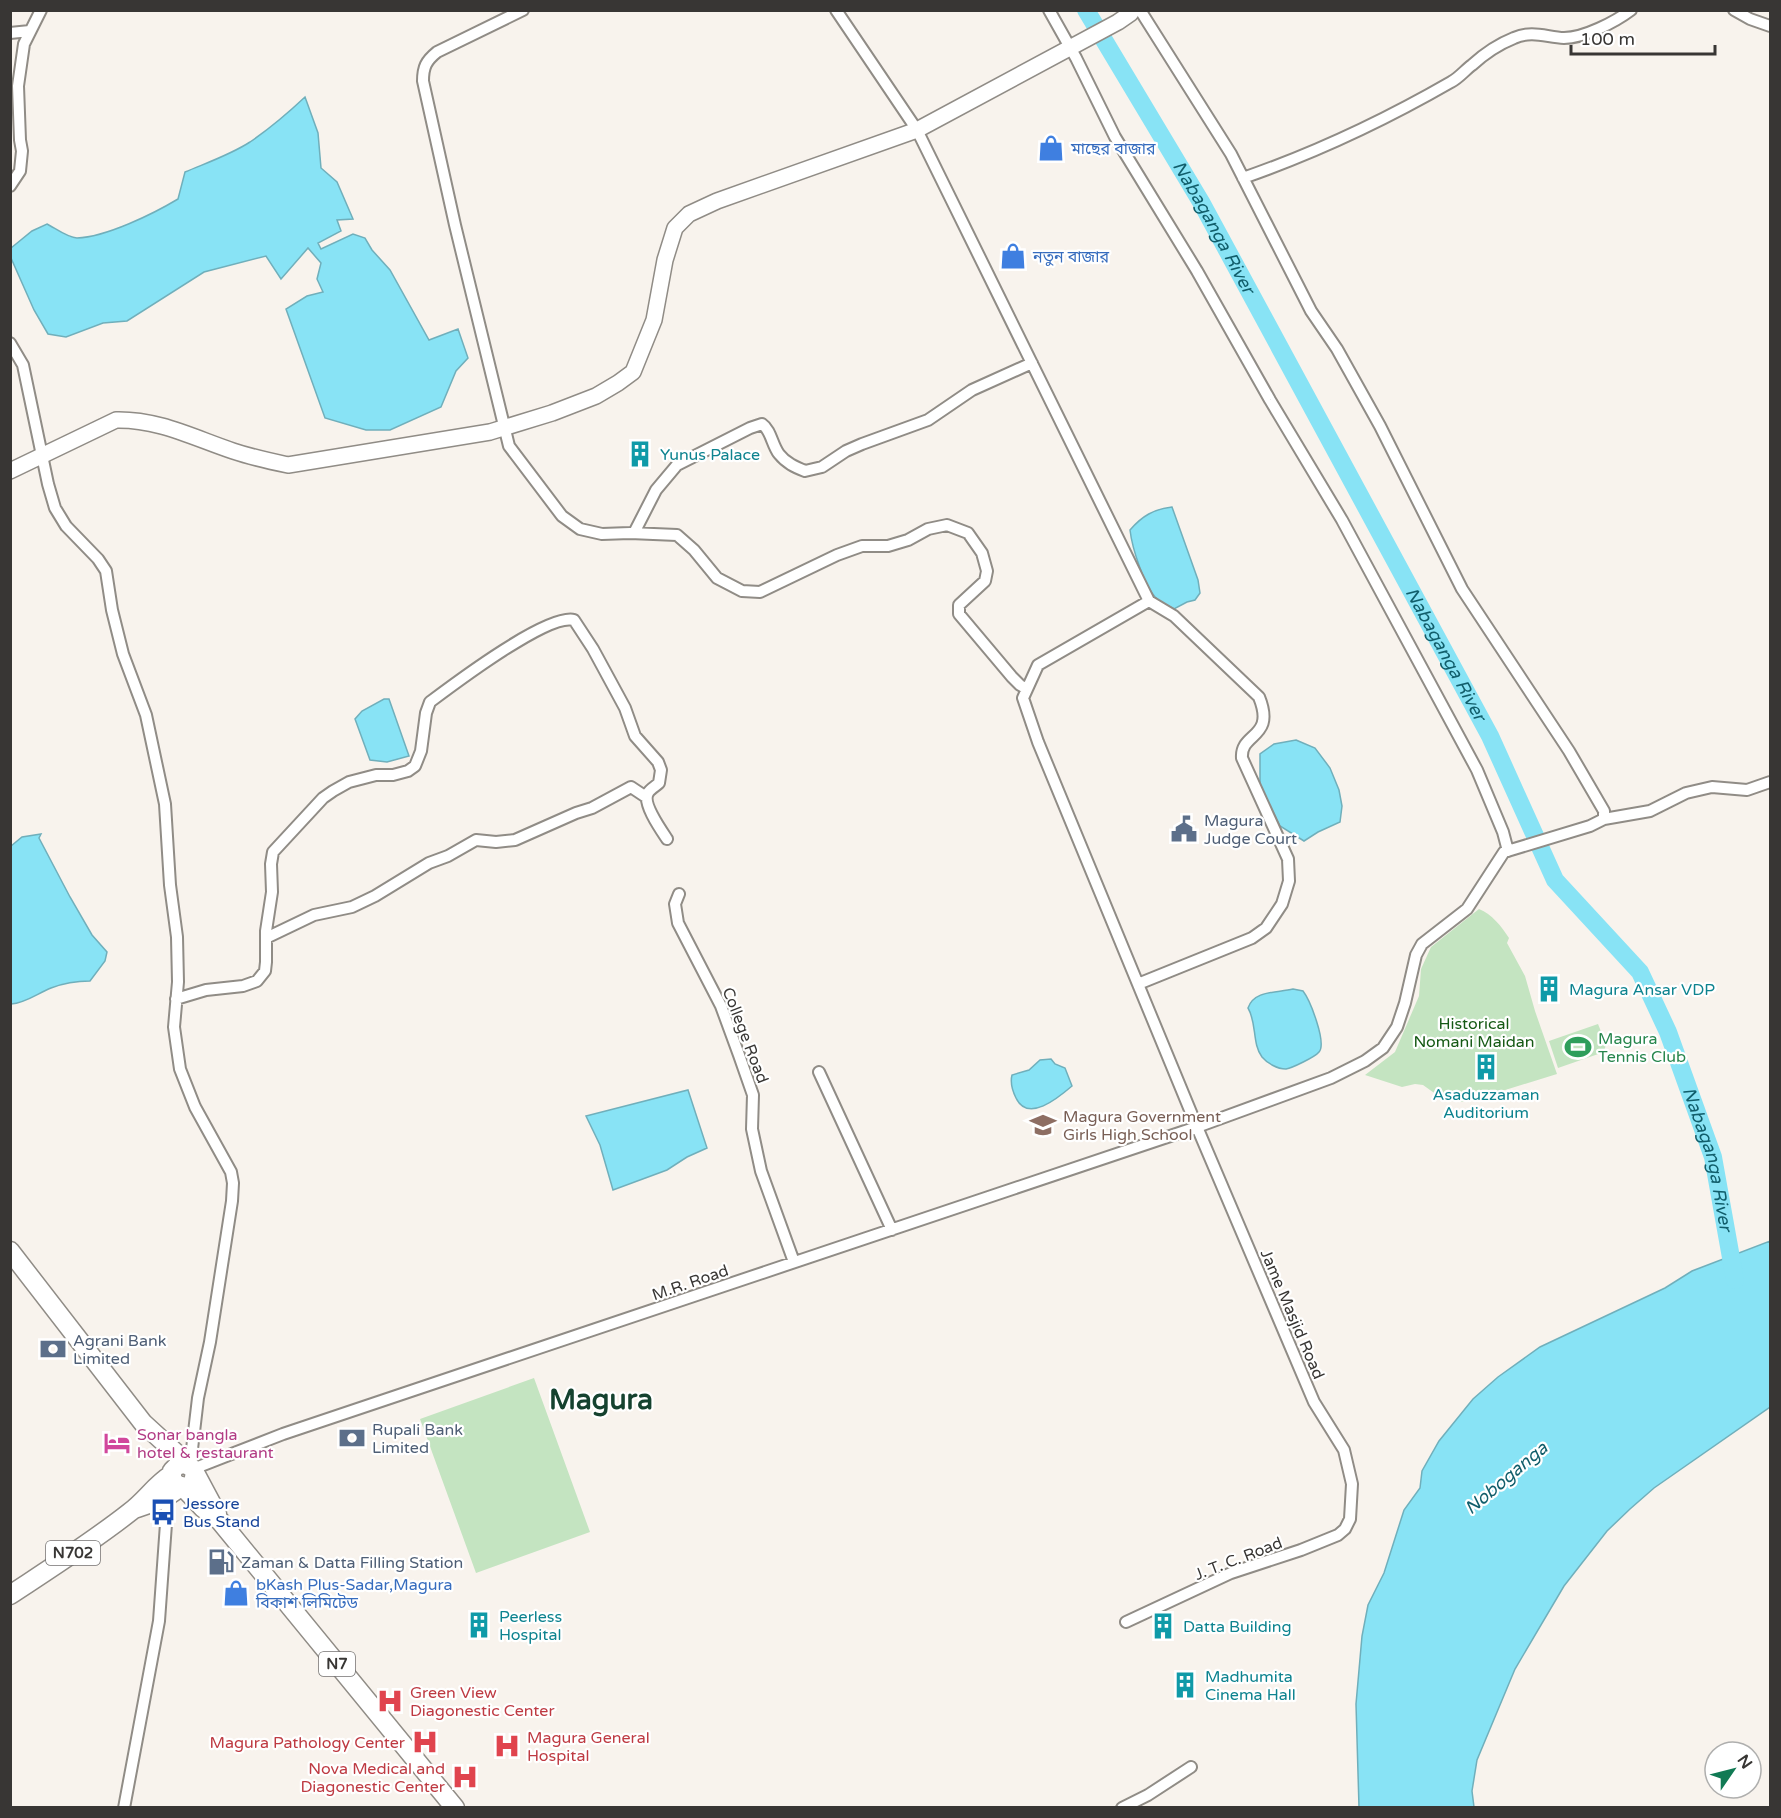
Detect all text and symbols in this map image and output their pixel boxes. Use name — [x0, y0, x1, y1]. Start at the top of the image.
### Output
scale bar — [1571, 18, 1715, 56]
text: 100 m — [1580, 28, 1635, 50]
shop icon: মাছের বাজার — [1036, 133, 1066, 163]
place label: মাছের বাজার — [1070, 139, 1156, 159]
water label: Nabaganga River — [1168, 157, 1260, 299]
shop icon: নতুন বাজার — [998, 241, 1028, 271]
place label: নতুন বাজার — [1032, 247, 1110, 267]
building icon: Yunus Palace — [625, 439, 655, 469]
place label: Yunus Palace — [660, 445, 760, 465]
water label: Nabaganga River — [1401, 584, 1492, 727]
place label: Magura Judge Court — [1204, 811, 1297, 849]
public building icon: Magura Judge Court — [1169, 814, 1199, 844]
building icon: Magura Ansar VDP — [1534, 974, 1564, 1004]
place label: Magura Ansar VDP — [1569, 980, 1715, 1000]
street label: College Road — [718, 985, 773, 1086]
park label: Historical Nomani Maidan — [1413, 1014, 1535, 1052]
place label: Magura Tennis Club — [1598, 1029, 1686, 1067]
sports icon: Magura Tennis Club — [1563, 1032, 1593, 1062]
building icon: Asaduzzaman Auditorium — [1471, 1052, 1501, 1082]
water label: Nabaganga River — [1678, 1084, 1737, 1235]
place label: Asaduzzaman Auditorium — [1433, 1085, 1539, 1123]
place label: Magura Government Girls High School — [1063, 1107, 1221, 1145]
school or university icon: Magura Government Girls High School — [1028, 1110, 1058, 1140]
street label: Jame Masjid Road — [1256, 1247, 1328, 1382]
street label: M.R. Road — [649, 1261, 731, 1305]
place label: Agrani Bank Limited — [73, 1331, 167, 1369]
bank icon: Agrani Bank Limited — [38, 1334, 68, 1364]
district label: Magura — [549, 1383, 653, 1417]
place label: Rupali Bank Limited — [372, 1420, 463, 1458]
bank icon: Rupali Bank Limited — [337, 1423, 367, 1453]
place label: Sonar bangla hotel & restaurant — [137, 1425, 274, 1463]
hotel icon: Sonar bangla hotel & restaurant — [102, 1428, 132, 1458]
water label: Noboganga — [1460, 1436, 1553, 1519]
place label: Jessore Bus Stand — [183, 1494, 260, 1532]
bus stop icon: Jessore Bus Stand — [148, 1497, 178, 1527]
street label: J. T. C. Road — [1192, 1533, 1285, 1585]
road number: N702 — [46, 1541, 100, 1565]
fuel station icon: Zaman & Datta Filling Station — [206, 1547, 236, 1577]
place label: Zaman & Datta Filling Station — [241, 1553, 463, 1573]
place label: bKash Plus-Sadar,Magura বিকাশ লিমিটেড — [255, 1575, 453, 1613]
shop icon: bKash Plus-Sadar,Magura বিকাশ লিমিটেড — [221, 1578, 251, 1608]
place label: Peerless Hospital — [499, 1607, 562, 1645]
building icon: Peerless Hospital — [464, 1610, 494, 1640]
building icon: Datta Building — [1148, 1611, 1178, 1641]
place label: Datta Building — [1183, 1617, 1292, 1637]
road number: N7 — [319, 1652, 355, 1676]
place label: Madhumita Cinema Hall — [1205, 1667, 1296, 1705]
building icon: Madhumita Cinema Hall — [1170, 1670, 1200, 1700]
place label: Green View Diagonestic Center — [410, 1683, 555, 1721]
hospital icon: Green View Diagonestic Center — [375, 1686, 405, 1716]
hospital icon: Magura Pathology Center — [410, 1727, 440, 1757]
place label: Magura General Hospital — [527, 1728, 650, 1766]
hospital icon: Magura General Hospital — [492, 1731, 522, 1761]
place label: Magura Pathology Center — [209, 1733, 406, 1753]
north arrow — [1703, 1740, 1763, 1800]
text: N — [1733, 1751, 1756, 1773]
place label: Nova Medical and Diagonestic Center — [300, 1759, 446, 1797]
hospital icon: Nova Medical and Diagonestic Center — [450, 1762, 480, 1792]

